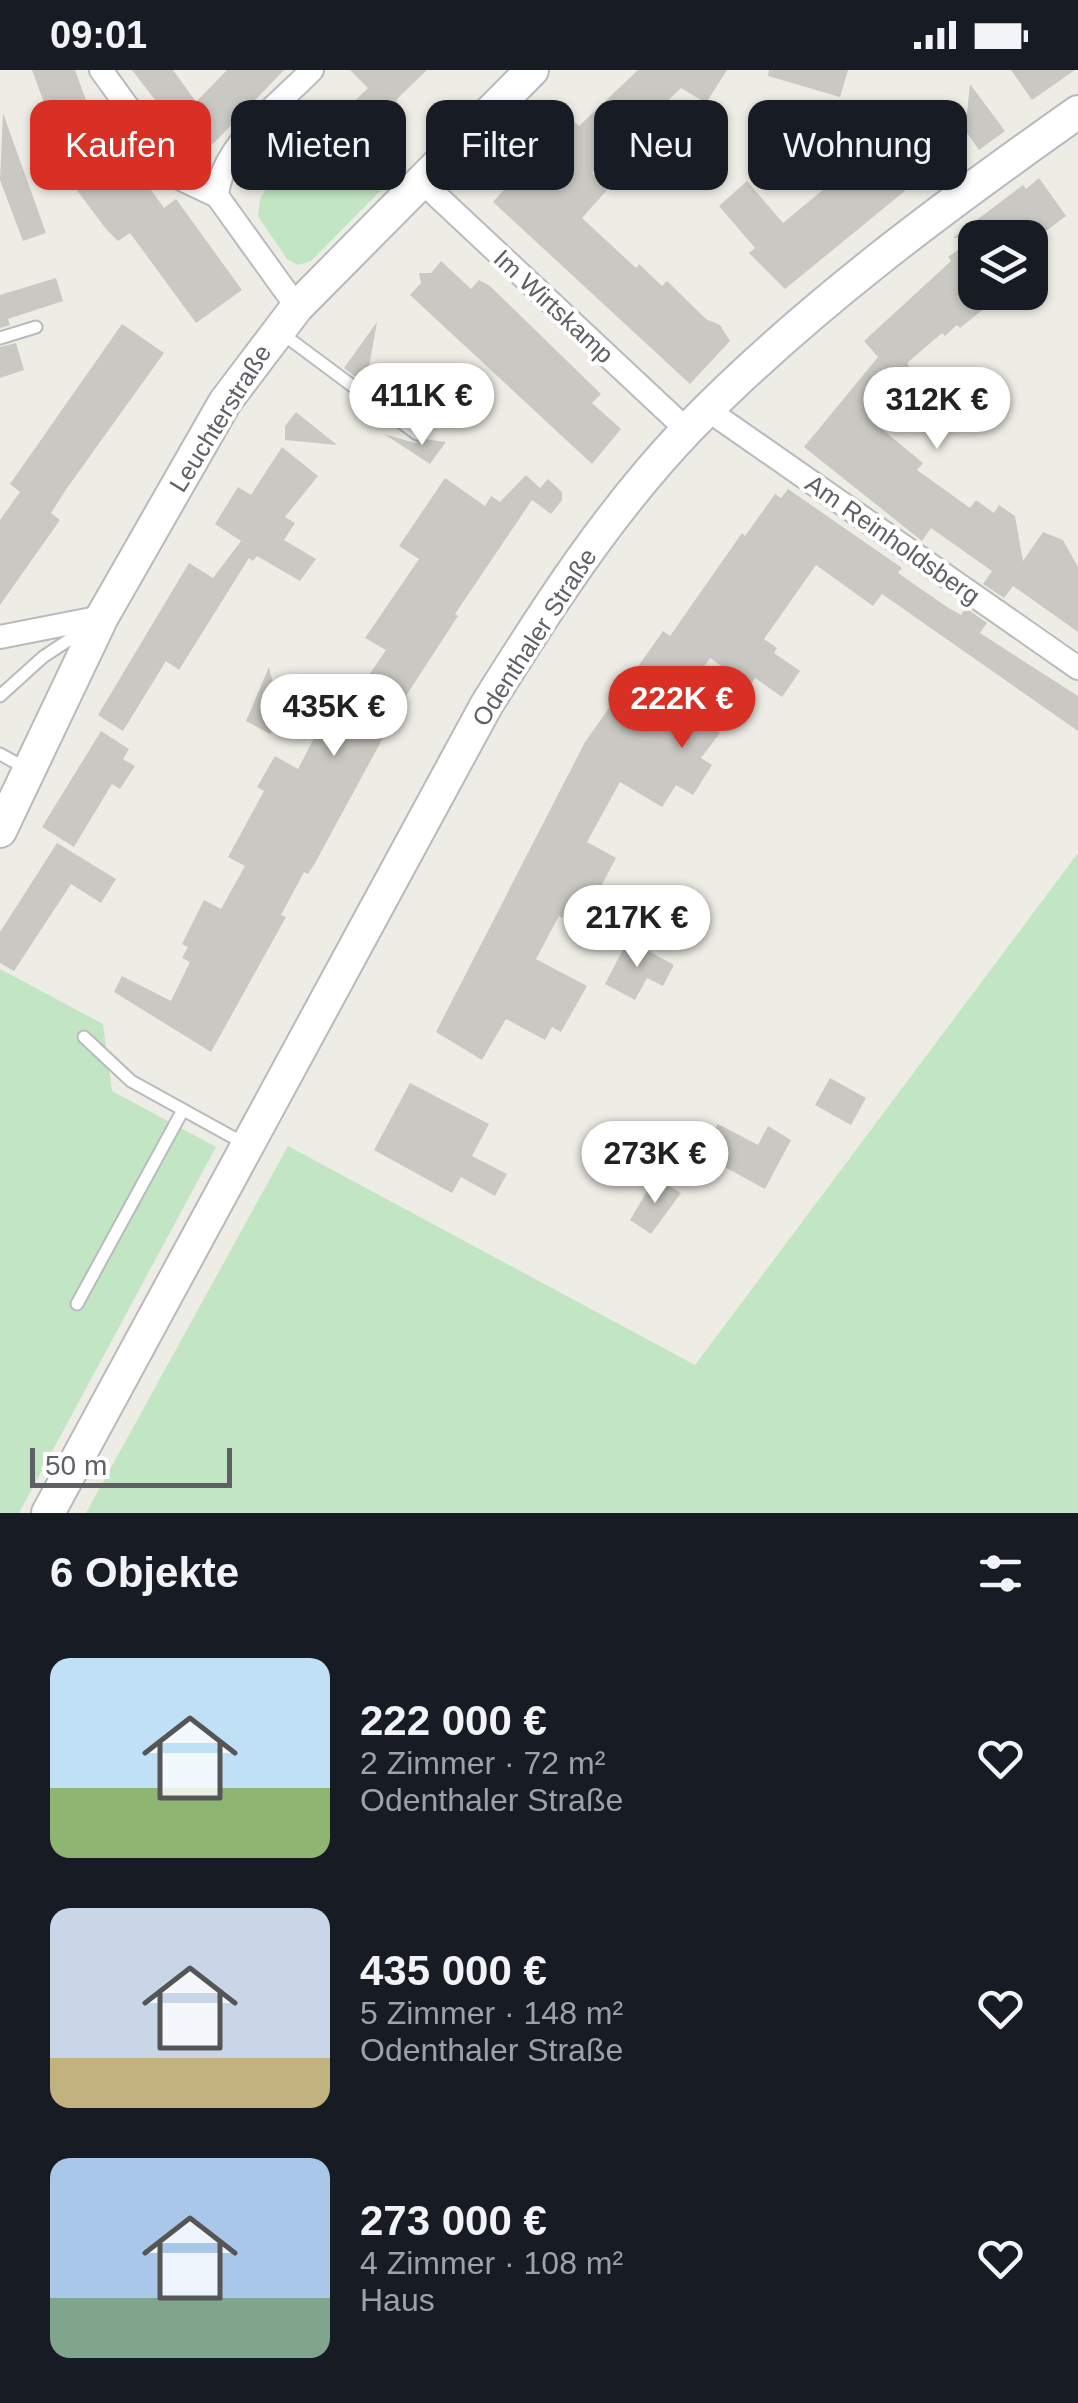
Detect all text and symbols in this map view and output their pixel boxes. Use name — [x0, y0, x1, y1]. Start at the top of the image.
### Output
text: 09:01 — [50, 14, 147, 56]
chip: Kaufen — [30, 100, 211, 190]
chip: Mieten — [231, 100, 406, 190]
chip: Filter — [426, 100, 574, 190]
chip: Neu — [594, 100, 728, 190]
chip: Wohnung — [748, 100, 967, 190]
map controls — [958, 220, 1048, 310]
button: layers — [958, 220, 1048, 310]
street label: Im Wirtskamp — [489, 244, 619, 368]
street label: Leuchterstraße — [164, 339, 276, 497]
pin: 411K € — [341, 363, 503, 448]
pin: 312K € — [856, 367, 1018, 452]
text: 411K € — [371, 377, 473, 413]
text: 312K € — [885, 381, 989, 417]
street label: Am Reinholdsberg — [801, 469, 985, 609]
street label: Odenthaler Straße — [466, 543, 602, 731]
pin: 222K € — [601, 666, 763, 751]
pin: 435K € — [253, 674, 415, 759]
text: 222K € — [630, 680, 734, 716]
text: 435K € — [282, 688, 386, 724]
pin: 217K € — [556, 885, 718, 970]
text: 217K € — [585, 899, 689, 935]
pin: 273K € — [574, 1121, 736, 1206]
text: 273K € — [603, 1135, 707, 1171]
scale bar — [30, 1443, 232, 1488]
text: 50 m — [45, 1450, 107, 1481]
icon: filters — [973, 1546, 1028, 1601]
text: 6 Objekte — [50, 1549, 239, 1596]
text: 222 000 € — [360, 1697, 547, 1744]
icon: home — [130, 1698, 250, 1818]
icon: heart — [973, 1731, 1028, 1786]
text: 2 Zimmer · 72 m² — [360, 1745, 605, 1781]
text: Odenthaler Straße — [360, 1782, 623, 1818]
text: 435 000 € — [360, 1947, 547, 1994]
icon: home — [130, 1948, 250, 2068]
icon: heart — [973, 1981, 1028, 2036]
text: 5 Zimmer · 148 m² — [360, 1995, 623, 2031]
text: Odenthaler Straße — [360, 2032, 623, 2068]
text: 273 000 € — [360, 2197, 547, 2244]
icon: home — [130, 2198, 250, 2318]
icon: heart — [973, 2231, 1028, 2286]
text: 4 Zimmer · 108 m² — [360, 2245, 623, 2281]
text: Haus — [360, 2282, 435, 2318]

